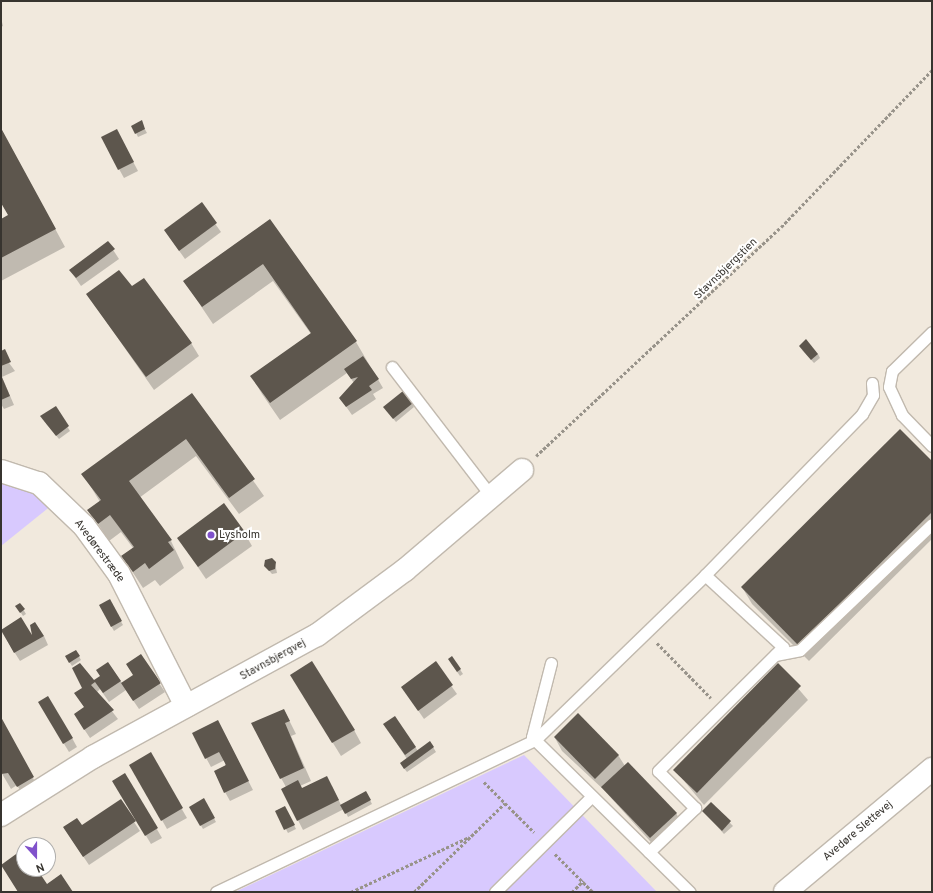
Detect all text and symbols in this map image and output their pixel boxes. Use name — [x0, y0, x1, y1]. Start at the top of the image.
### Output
street label: Stavnsbjergstien — [692, 236, 760, 302]
street label: Avedørestræde — [71, 517, 127, 585]
place label: Lysholm — [219, 528, 260, 542]
marker: Lysholm — [206, 530, 216, 540]
street label: Stavnsbjergvej — [238, 637, 308, 683]
street label: Avedøre Slettevej — [821, 798, 895, 864]
north arrow — [16, 837, 56, 877]
text: N — [34, 859, 46, 875]

